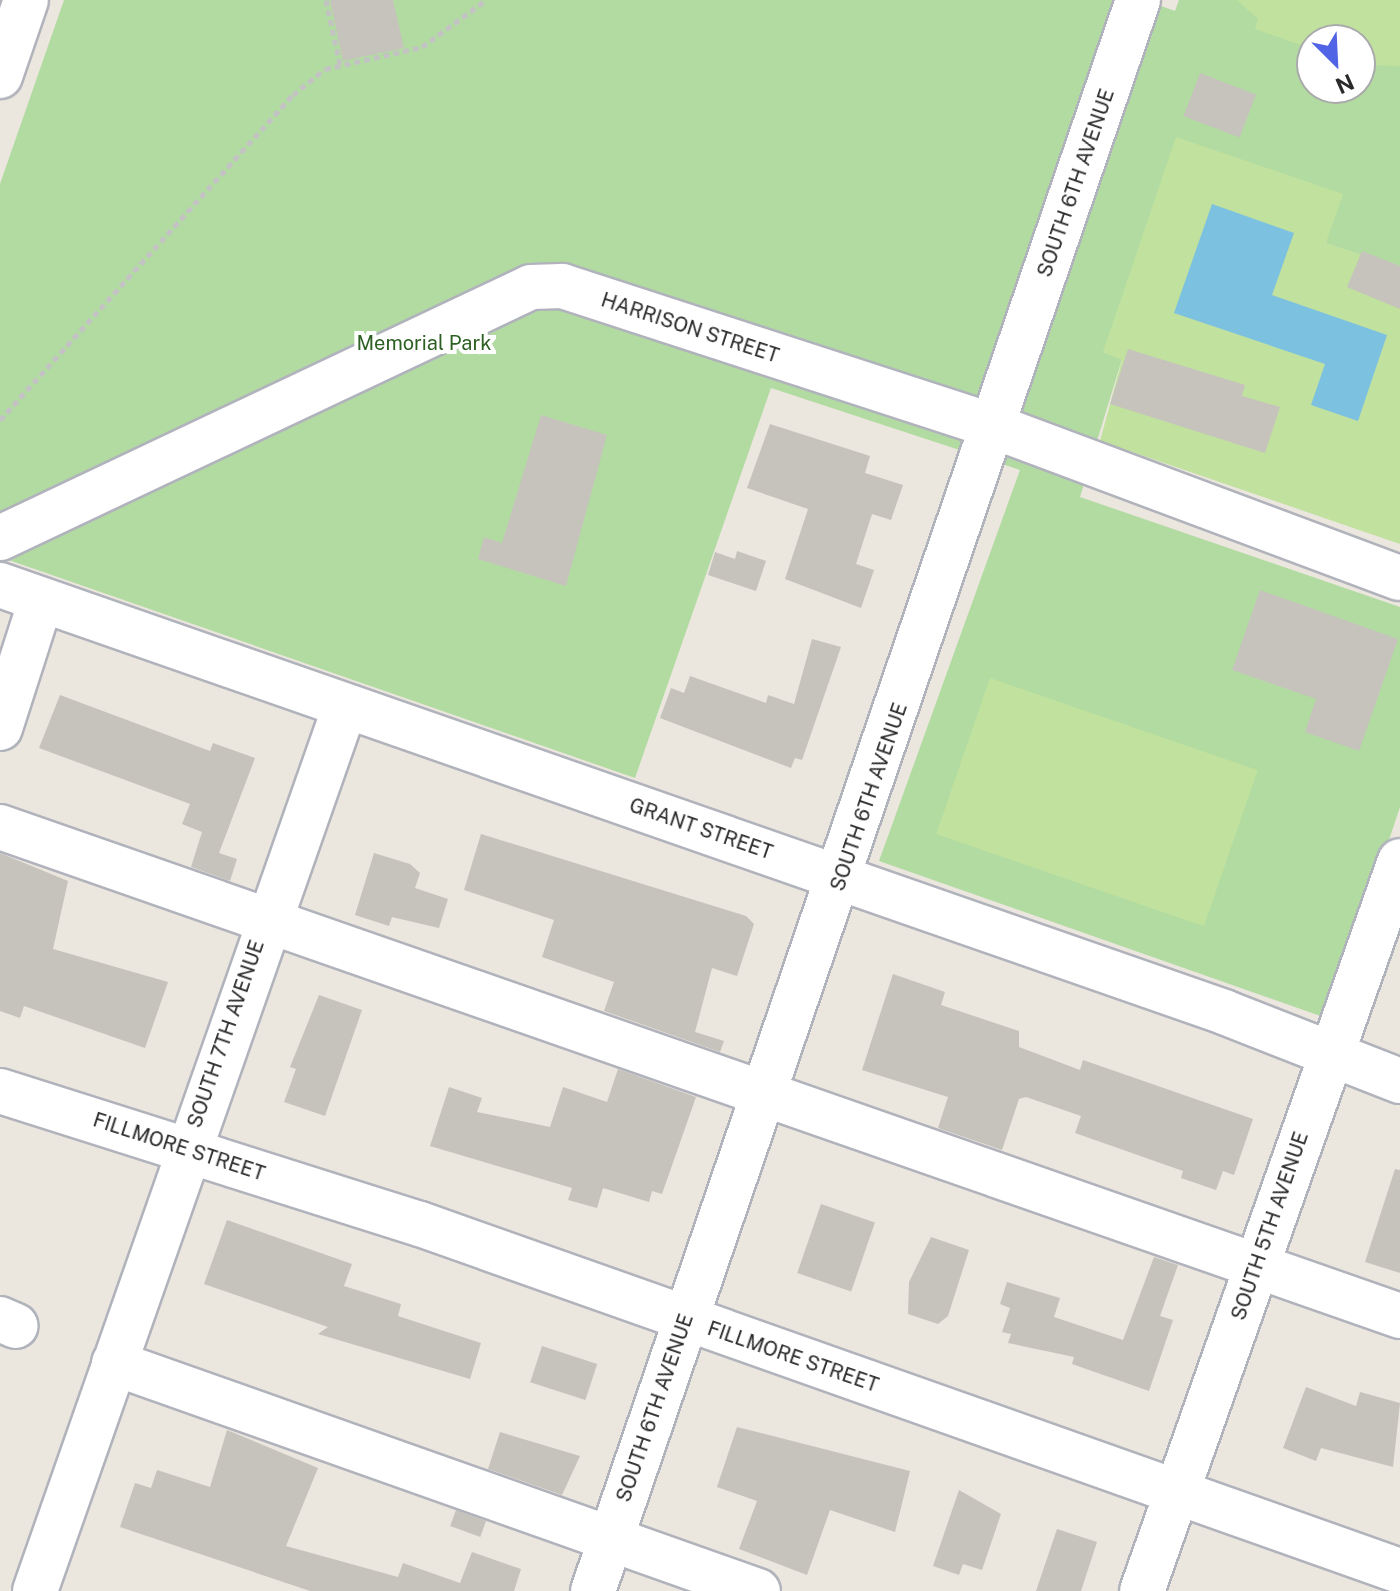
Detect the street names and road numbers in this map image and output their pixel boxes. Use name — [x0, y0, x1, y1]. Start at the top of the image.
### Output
street label: SOUTH 6TH AVENUE — [1033, 86, 1119, 280]
street label: HARRISON STREET — [598, 288, 782, 368]
street label: SOUTH 6TH AVENUE — [826, 700, 912, 894]
street label: GRANT STREET — [626, 793, 776, 865]
street label: SOUTH 7TH AVENUE — [183, 937, 269, 1131]
street label: FILLMORE STREET — [90, 1108, 268, 1186]
street label: SOUTH 5TH AVENUE — [1226, 1129, 1314, 1323]
street label: SOUTH 6TH AVENUE — [612, 1311, 698, 1505]
street label: FILLMORE STREET — [704, 1316, 882, 1398]

